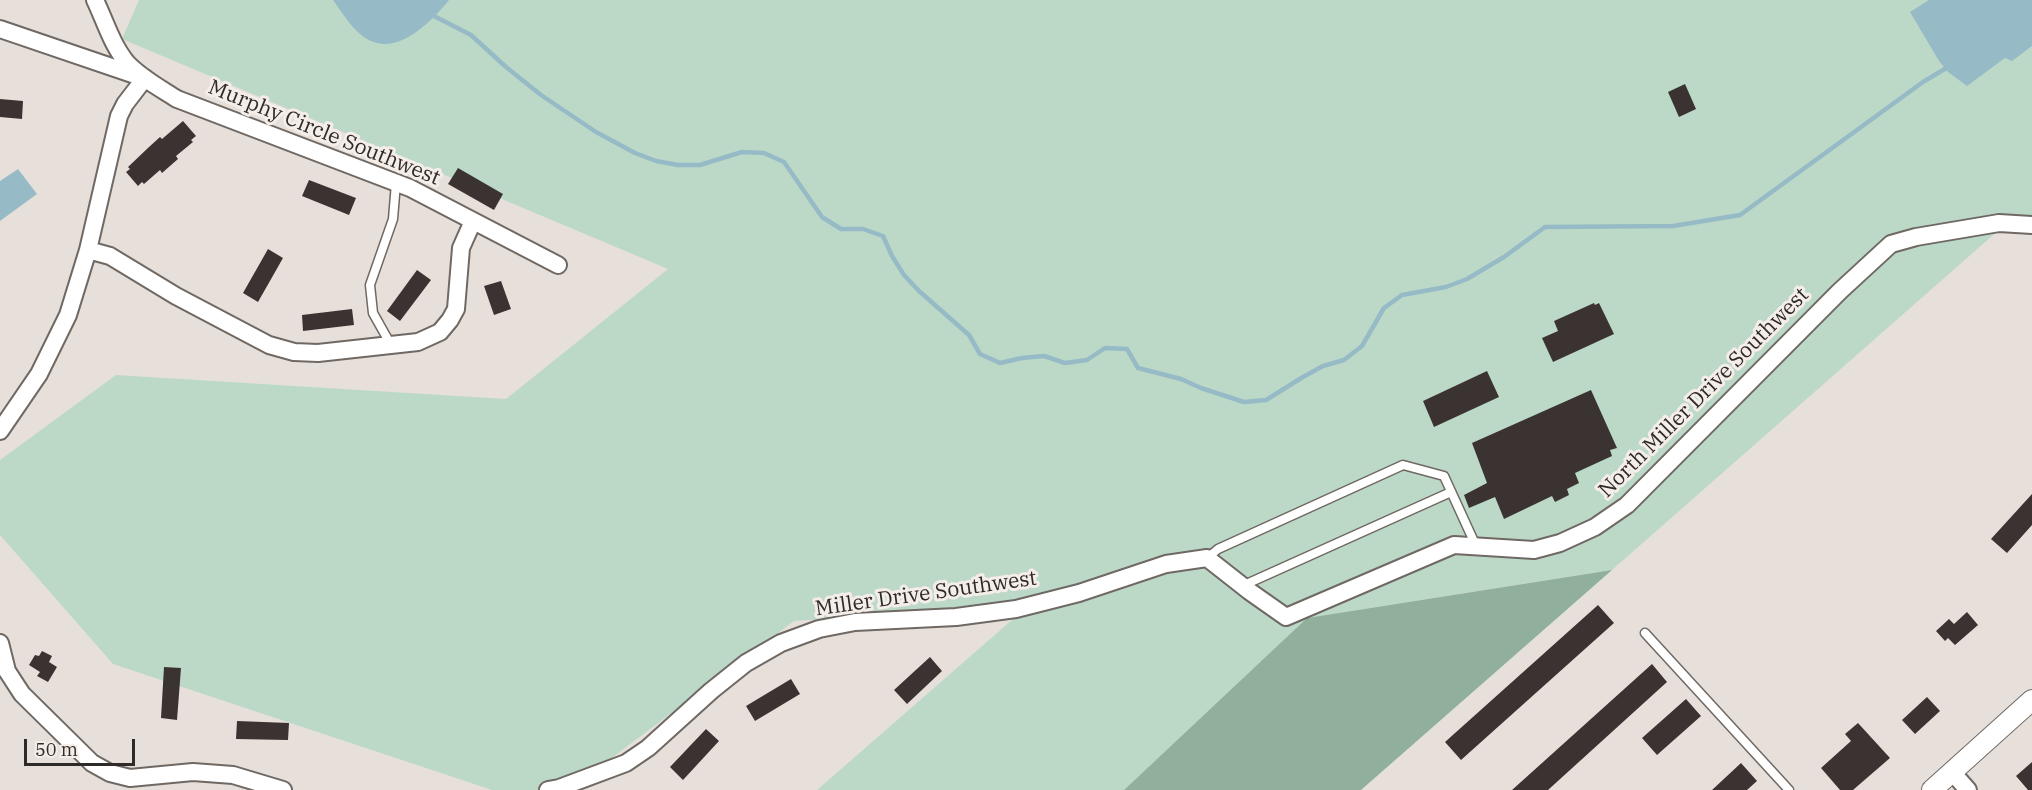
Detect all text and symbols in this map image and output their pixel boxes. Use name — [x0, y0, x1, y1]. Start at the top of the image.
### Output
street label: Murphy Circle Southwest — [204, 75, 444, 191]
street label: North Miller Drive Southwest — [1594, 283, 1814, 503]
street label: Miller Drive Southwest — [814, 566, 1038, 622]
scale bar — [27, 727, 138, 765]
text: 50 m — [35, 738, 78, 761]

